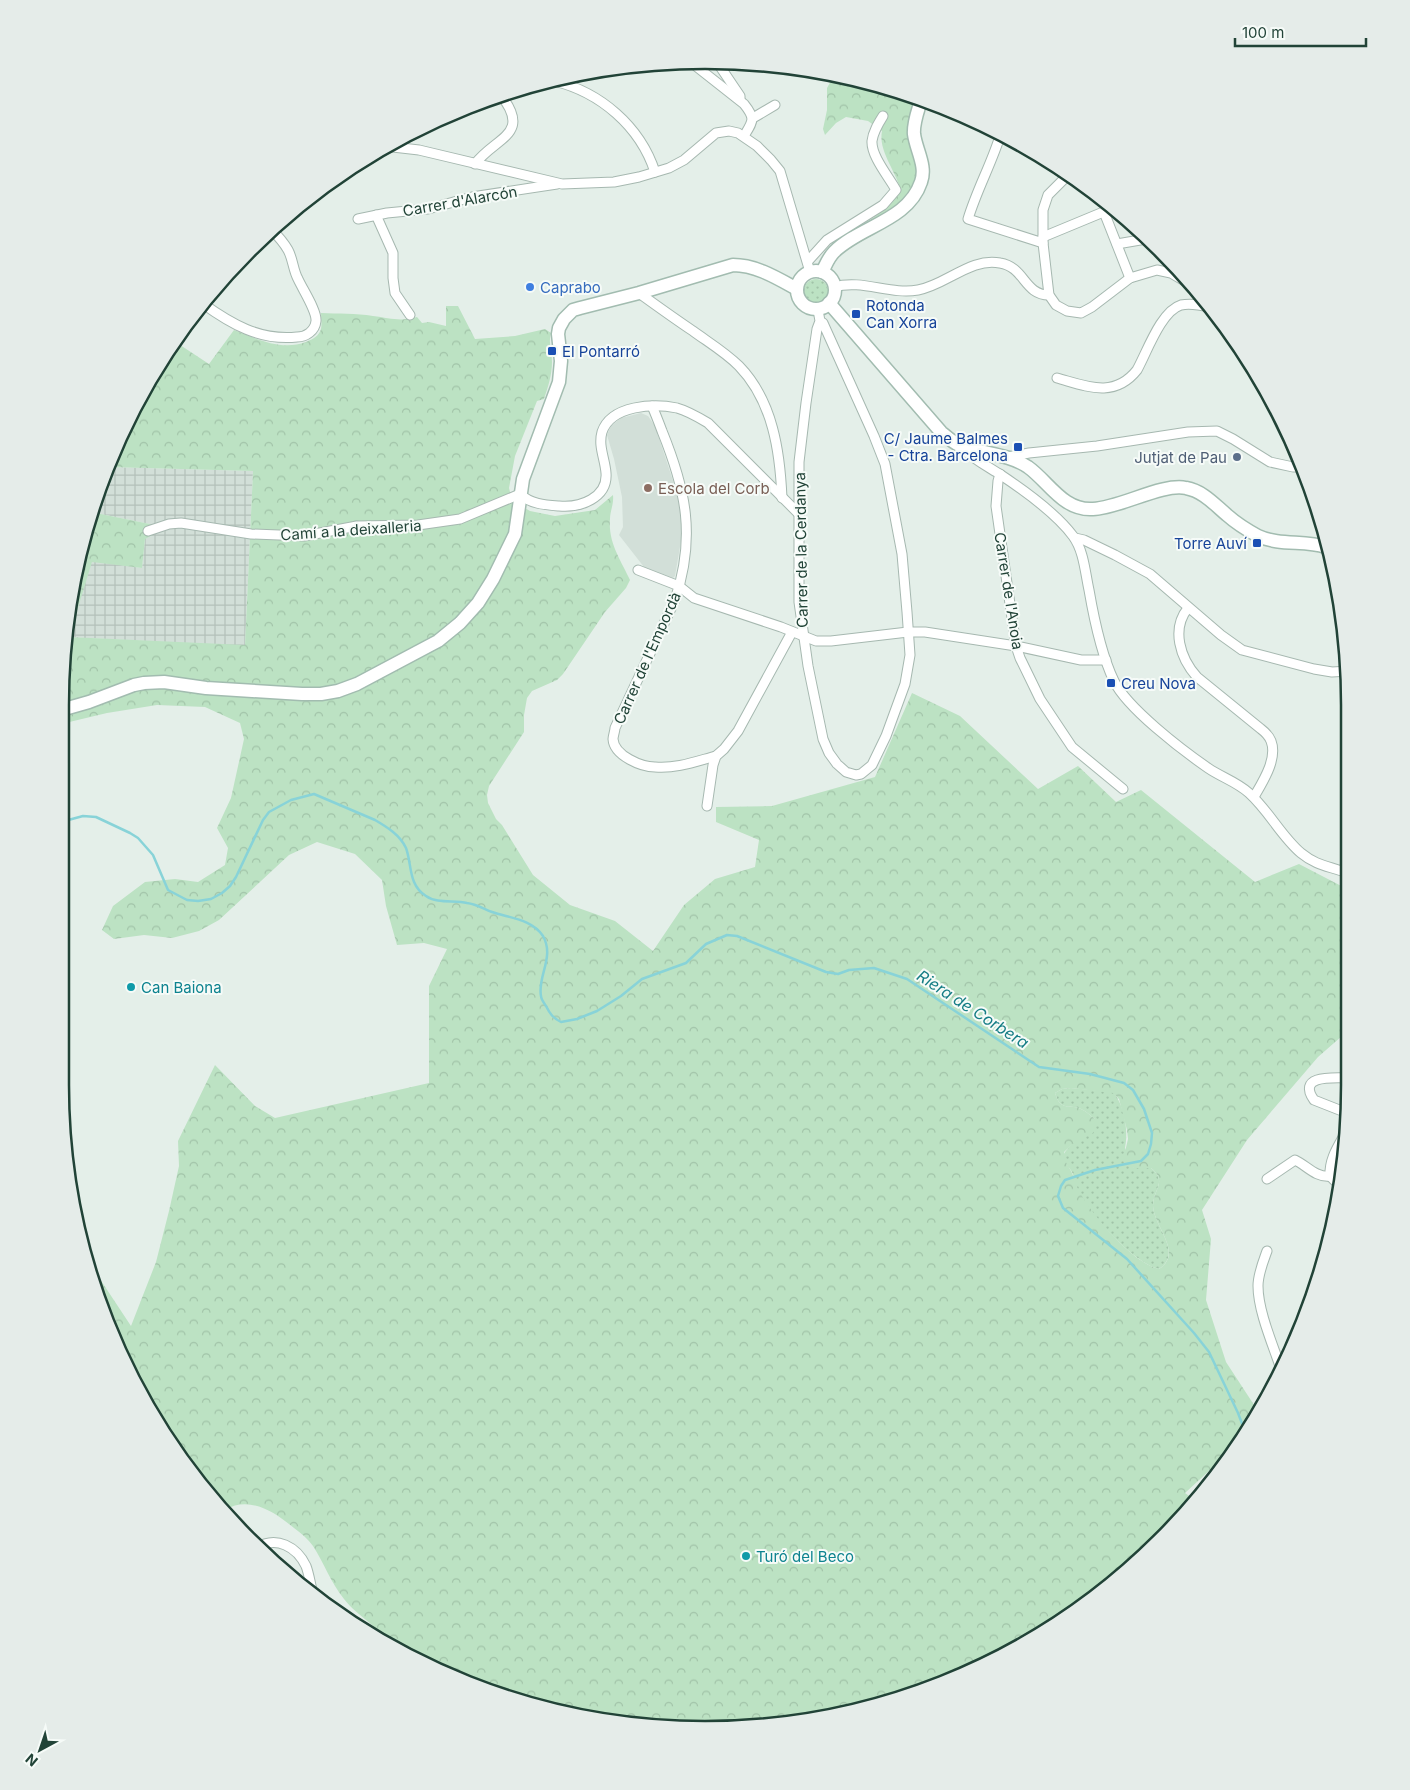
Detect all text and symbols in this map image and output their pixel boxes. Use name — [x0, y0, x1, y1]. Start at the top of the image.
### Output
scale bar — [1235, 15, 1366, 47]
text: 100 m — [1242, 23, 1284, 42]
street label: Carrer d'Alarcón — [401, 182, 519, 220]
place label: Caprabo — [540, 278, 601, 297]
marker: Caprabo — [524, 281, 536, 293]
place label: Rotonda Can Xorra — [866, 296, 937, 332]
marker: Rotonda Can Xorra — [850, 308, 862, 320]
place label: El Pontarró — [562, 342, 640, 361]
marker: El Pontarró — [546, 345, 558, 357]
place label: C/ Jaume Balmes - Ctra. Barcelona — [884, 429, 1008, 465]
marker: C/ Jaume Balmes - Ctra. Barcelona — [1012, 441, 1024, 453]
place label: Jutjat de Pau — [1134, 448, 1227, 467]
marker: Jutjat de Pau — [1231, 451, 1243, 463]
street label: Carrer de la Cerdanya — [790, 472, 812, 628]
place label: Escola del Corb — [658, 479, 770, 498]
marker: Escola del Corb — [642, 482, 654, 494]
street label: Camí a la deixalleria — [280, 516, 422, 544]
street label: Carrer de l'Anoia — [990, 531, 1028, 651]
place label: Torre Auví — [1174, 534, 1247, 553]
marker: Torre Auví — [1251, 537, 1263, 549]
street label: Carrer de l'Empordà — [609, 589, 685, 727]
place label: Creu Nova — [1121, 674, 1196, 693]
marker: Creu Nova — [1105, 677, 1117, 689]
water label: Riera de Corbera — [913, 965, 1033, 1053]
place label: Can Baiona — [141, 978, 222, 997]
marker: Can Baiona — [125, 981, 137, 993]
place label: Turó del Beco — [756, 1547, 854, 1566]
marker: Turó del Beco — [740, 1550, 752, 1562]
north arrow — [15, 1725, 65, 1775]
text: N — [22, 1750, 41, 1770]

